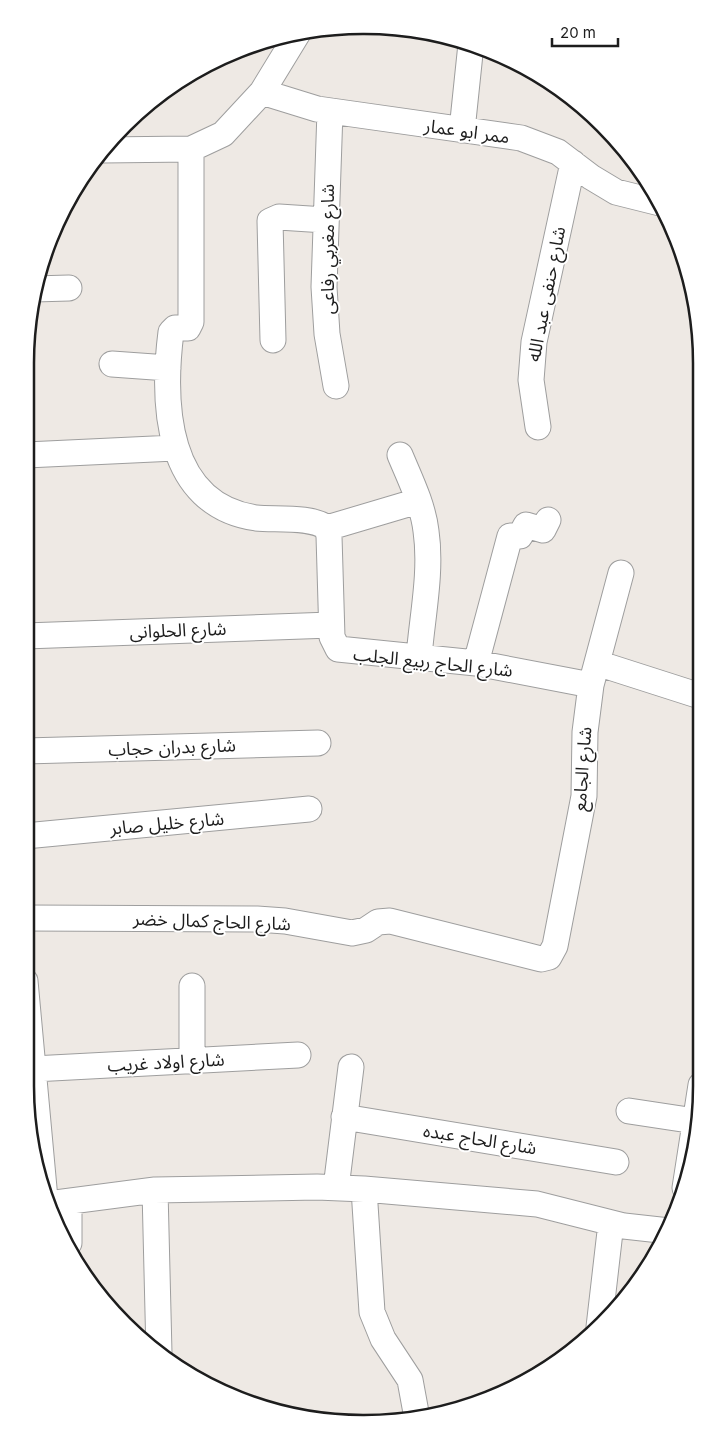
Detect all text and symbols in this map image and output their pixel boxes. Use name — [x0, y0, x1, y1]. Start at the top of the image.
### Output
scale bar — [552, 15, 618, 47]
text: 20 m — [560, 23, 596, 42]
street label: ممر ابو عمار — [422, 114, 511, 148]
street label: شارع مغربي رفاعى — [317, 184, 342, 314]
street label: شارع حنفى عبد الله — [523, 225, 573, 364]
street label: شارع الحلوانى — [129, 618, 227, 646]
street label: شارع الحاج ربيع الجلب — [352, 643, 514, 685]
street label: شارع الجامع — [569, 726, 599, 812]
street label: شارع بدران حجاب — [108, 734, 236, 764]
street label: شارع خليل صابر — [108, 808, 225, 843]
street label: شارع الحاج كمال خضر — [132, 908, 291, 938]
street label: شارع اولاد غريب — [107, 1048, 225, 1080]
street label: شارع الحاج عبده — [421, 1120, 538, 1162]

